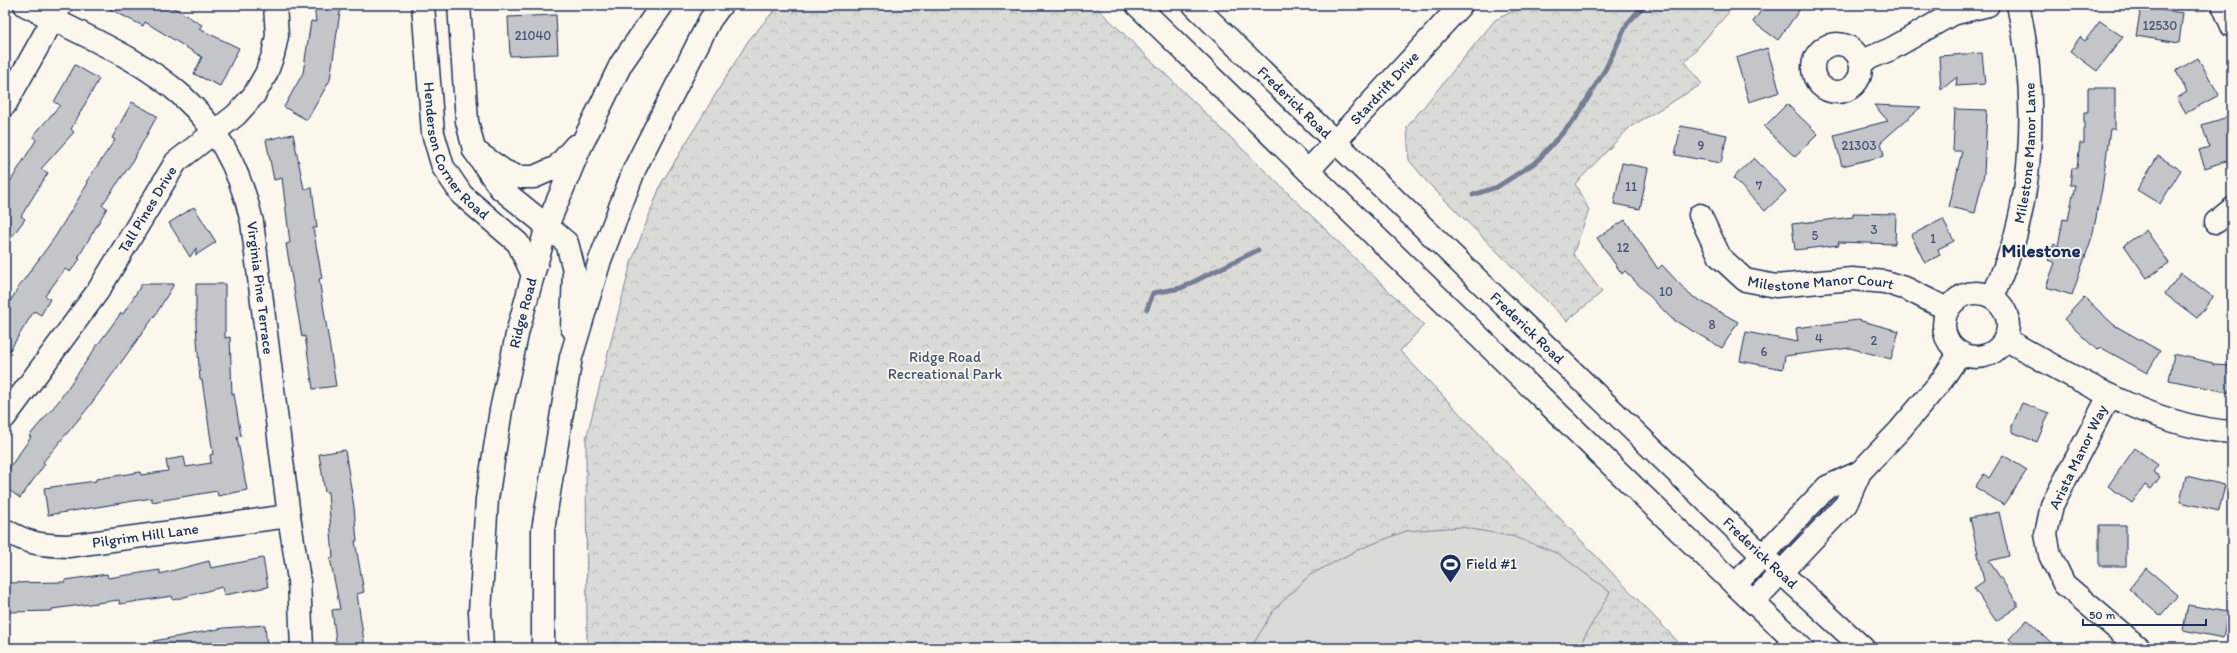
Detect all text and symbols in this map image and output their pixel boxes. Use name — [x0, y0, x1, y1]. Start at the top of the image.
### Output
house number: 12530 — [2143, 18, 2177, 33]
house number: 21040 — [515, 28, 551, 43]
street label: Stardrift Drive — [1346, 47, 1423, 128]
street label: Frederick Road — [1254, 63, 1335, 142]
street label: Henderson Corner Road — [420, 81, 493, 223]
street label: Milestone Manor Lane — [2010, 82, 2039, 225]
house number: 9 — [1698, 138, 1705, 153]
house number: 21303 — [1841, 138, 1877, 153]
street label: Tall Pines Drive — [114, 163, 181, 256]
house number: 7 — [1756, 178, 1763, 193]
house number: 11 — [1625, 179, 1637, 194]
street label: Virginia Pine Terrace — [243, 220, 278, 355]
house number: 3 — [1870, 222, 1878, 237]
house number: 5 — [1812, 228, 1819, 243]
house number: 1 — [1930, 231, 1936, 246]
district label: Milestone — [2001, 239, 2081, 262]
house number: 12 — [1617, 240, 1630, 255]
street label: Milestone Manor Court — [1746, 270, 1897, 295]
street label: Ridge Road — [505, 276, 541, 350]
house number: 10 — [1659, 284, 1673, 299]
street label: Frederick Road — [1487, 288, 1568, 368]
house number: 8 — [1708, 317, 1716, 332]
house number: 4 — [1815, 331, 1823, 346]
house number: 2 — [1871, 333, 1878, 348]
house number: 6 — [1761, 344, 1768, 359]
park label: Ridge Road Recreational Park — [888, 348, 1002, 383]
street label: Arista Manor Way — [2045, 402, 2111, 512]
street label: Frederick Road — [1719, 513, 1801, 592]
street label: Pilgrim Hill Lane — [91, 519, 200, 552]
sports icon: Field #1 — [1437, 551, 1463, 584]
place label: Field #1 — [1466, 555, 1517, 573]
scale bar — [2083, 601, 2206, 627]
text: 50 m — [2089, 608, 2115, 622]

